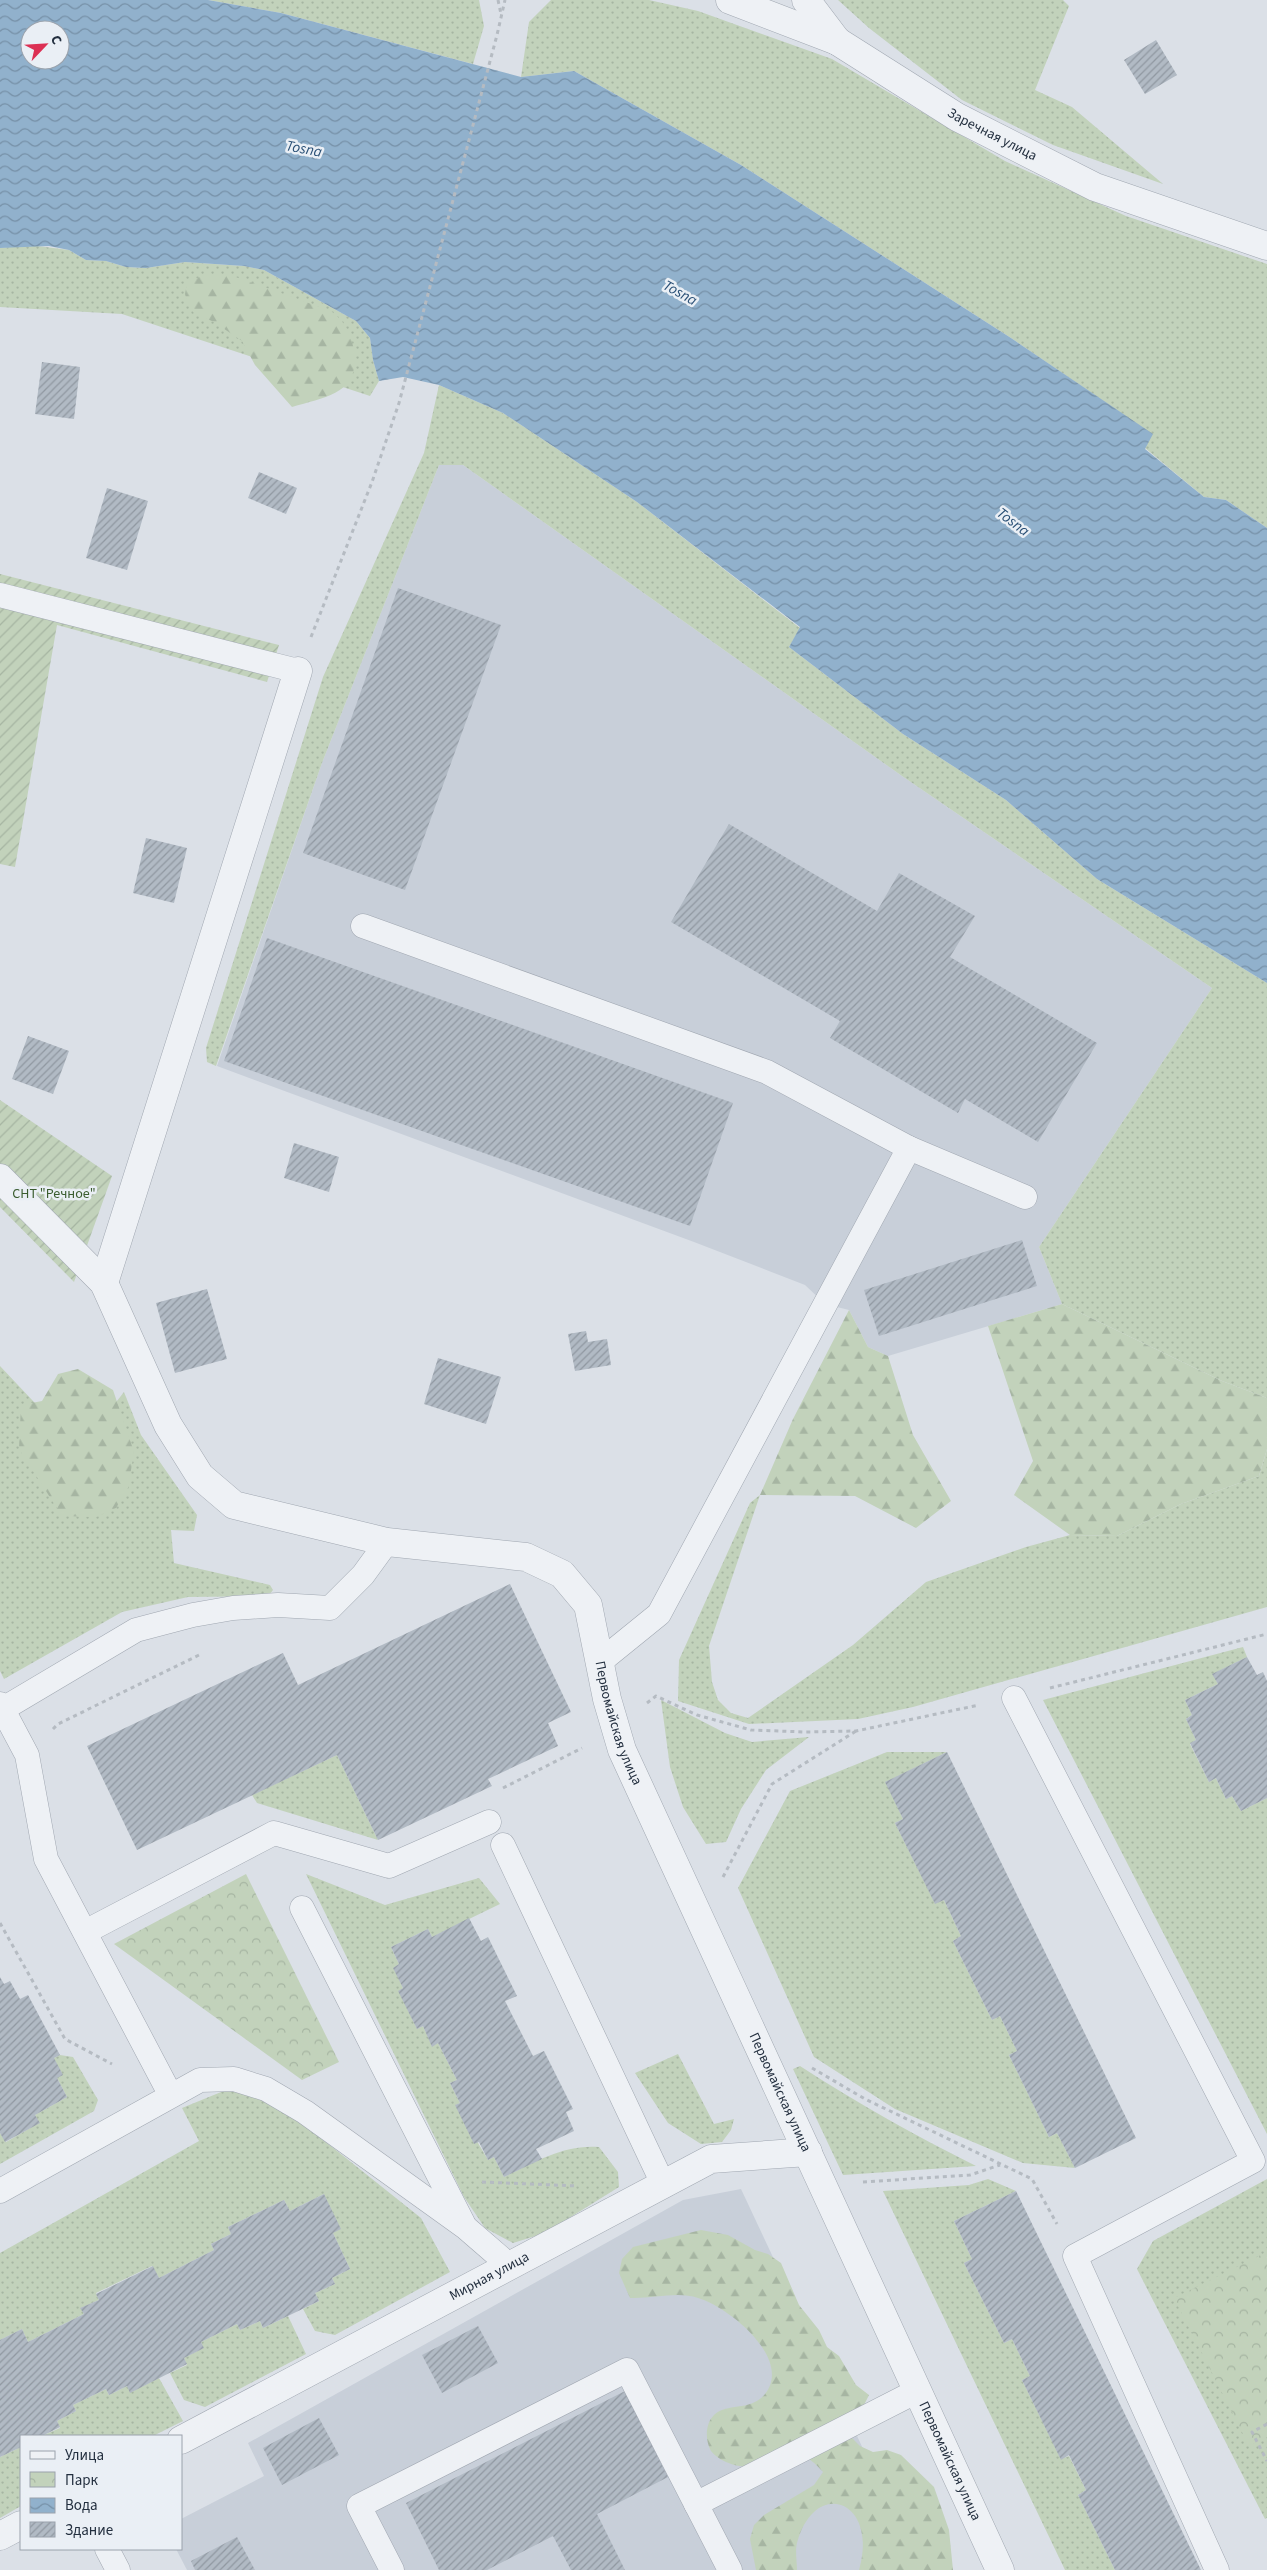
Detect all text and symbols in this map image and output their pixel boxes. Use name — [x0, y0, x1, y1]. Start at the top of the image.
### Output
north arrow — [20, 20, 70, 70]
text: С — [45, 32, 67, 48]
street label: Заречная улица — [943, 103, 1041, 166]
water label: Tosna — [284, 135, 324, 163]
water label: Tosna — [659, 275, 701, 311]
water label: Tosna — [992, 503, 1034, 541]
park label: СНТ "Речное" — [12, 1184, 96, 1204]
street label: Первомайская улица — [590, 1659, 647, 1788]
street label: Первомайская улица — [744, 2029, 816, 2155]
street label: Мирная улица — [446, 2247, 533, 2306]
street label: Первомайская улица — [914, 2398, 986, 2524]
legend — [20, 2435, 182, 2550]
text: Улица — [65, 2445, 104, 2466]
text: Парк — [65, 2470, 99, 2491]
text: Вода — [65, 2495, 98, 2516]
text: Здание — [65, 2520, 113, 2541]

